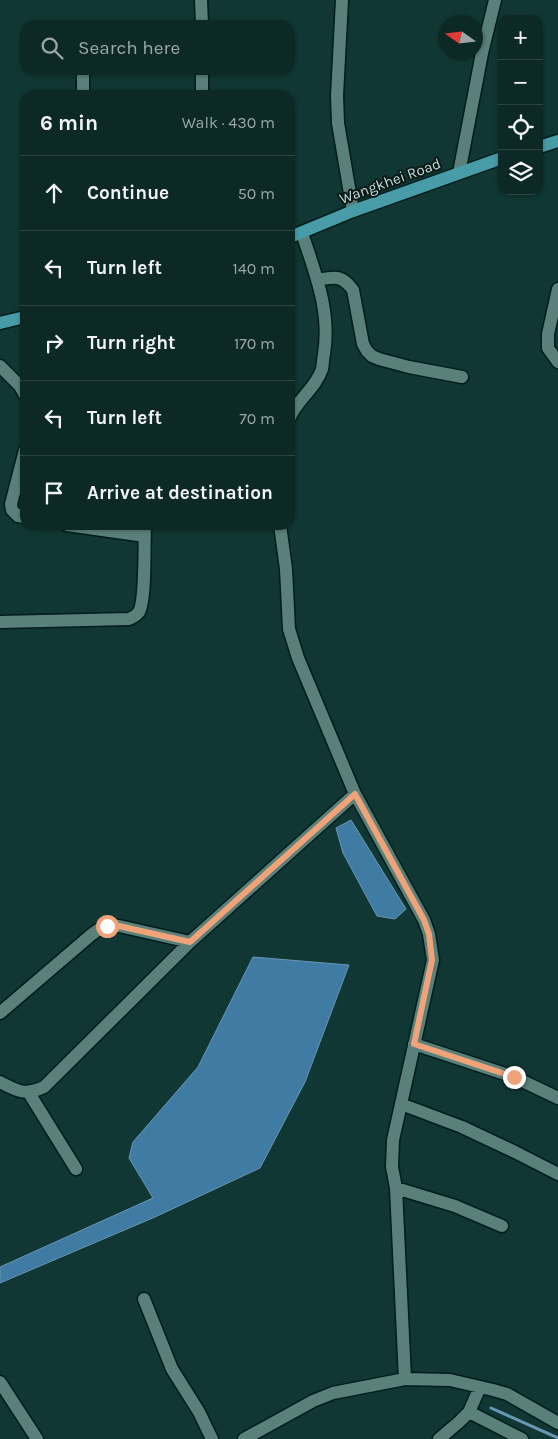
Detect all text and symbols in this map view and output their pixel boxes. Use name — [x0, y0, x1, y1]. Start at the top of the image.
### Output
north arrow — [438, 15, 483, 60]
map controls — [498, 15, 543, 195]
button: + — [498, 15, 543, 60]
search box — [20, 20, 295, 75]
icon: search — [38, 34, 66, 62]
text: Search here — [78, 37, 180, 59]
button: − — [498, 60, 543, 105]
button: locate — [498, 105, 543, 150]
text: 6 min — [40, 111, 98, 135]
text: Walk · 430 m — [182, 113, 275, 132]
button: layers — [498, 150, 543, 195]
street label: Wangkhei Road — [337, 154, 443, 208]
icon: ahead — [40, 179, 68, 207]
text: Continue — [87, 182, 169, 204]
text: 50 m — [238, 184, 275, 203]
icon: left — [40, 254, 68, 282]
text: Turn left — [87, 257, 162, 279]
text: 140 m — [233, 259, 275, 278]
icon: right — [40, 329, 68, 357]
text: Turn right — [87, 332, 176, 354]
text: 170 m — [234, 334, 275, 353]
icon: left — [40, 404, 68, 432]
text: Turn left — [87, 407, 162, 429]
text: 70 m — [239, 409, 275, 428]
icon: arrive — [40, 479, 68, 507]
text: Arrive at destination — [87, 482, 273, 504]
route start — [96, 915, 119, 938]
route end — [503, 1066, 526, 1089]

